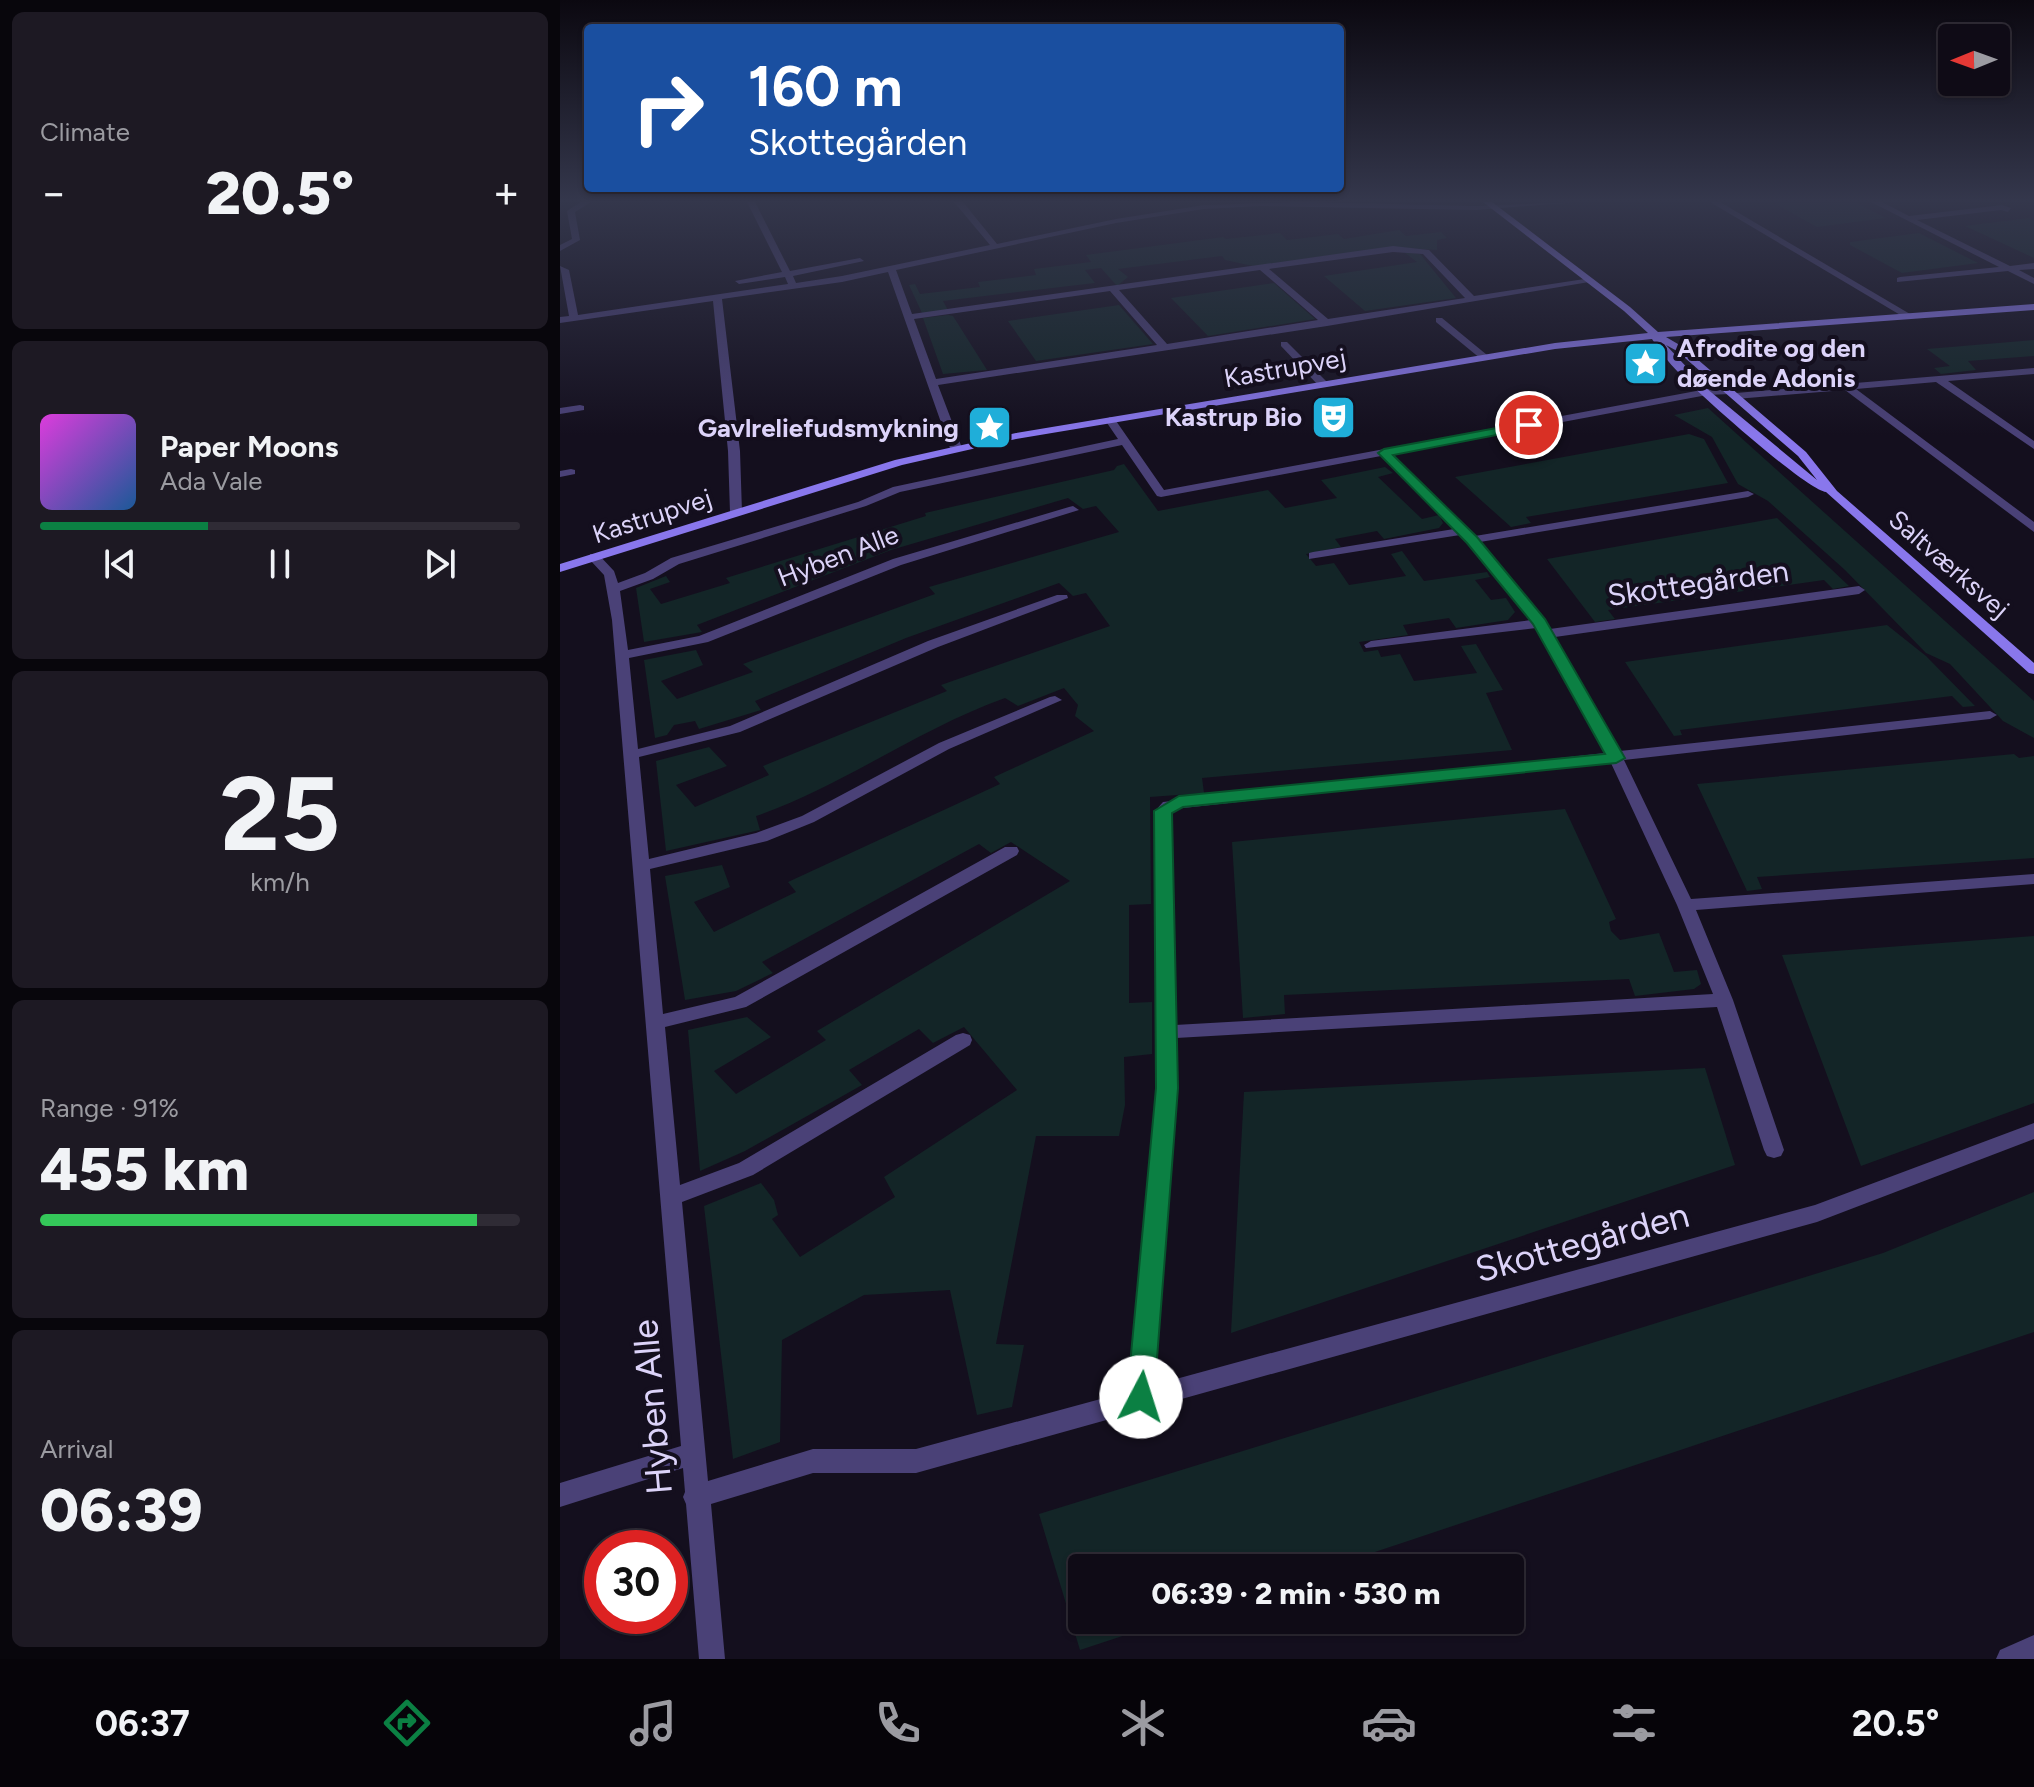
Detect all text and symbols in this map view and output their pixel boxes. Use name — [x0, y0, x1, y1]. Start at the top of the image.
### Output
north arrow — [1938, 24, 2010, 96]
map controls — [1938, 24, 2010, 96]
text: 160 m — [748, 53, 903, 120]
icon: right — [616, 56, 720, 160]
text: Climate — [40, 116, 130, 148]
text: Skottegården — [748, 121, 967, 164]
text: 20.5° — [206, 157, 354, 229]
text: − — [40, 166, 67, 219]
text: + — [493, 166, 520, 219]
place label: Afrodite og den døende Adonis — [1677, 332, 1865, 394]
place icon: Afrodite og den døende Adonis — [1622, 339, 1670, 387]
street label: Kastrupvej — [1221, 342, 1349, 394]
pin — [1495, 391, 1563, 459]
theatre icon: Kastrup Bio — [1309, 393, 1357, 441]
place label: Kastrup Bio — [1165, 401, 1302, 433]
icon: arrive — [1507, 403, 1551, 447]
place icon: Gavlreliefudsmykning — [966, 404, 1014, 452]
place label: Gavlreliefudsmykning — [698, 412, 959, 444]
text: Paper Moons — [160, 428, 339, 465]
text: Ada Vale — [160, 465, 263, 497]
street label: Kastrupvej — [588, 482, 716, 550]
street label: Saltværksvej — [1882, 503, 2016, 625]
street label: Hyben Alle — [773, 518, 903, 594]
icon: previous — [98, 542, 142, 586]
icon: pause — [258, 542, 302, 586]
icon: next — [418, 542, 462, 586]
street label: Skottegården — [1605, 552, 1791, 614]
text: 25 — [220, 751, 340, 876]
text: km/h — [250, 866, 310, 898]
text: Range · 91% — [40, 1092, 179, 1124]
text: 455 km — [40, 1133, 249, 1205]
street label: Skottegården — [1471, 1193, 1693, 1291]
street label: Hyben Alle — [623, 1318, 681, 1496]
position arrow — [1099, 1355, 1183, 1439]
text: Arrival — [40, 1433, 113, 1465]
text: 06:39 — [40, 1474, 203, 1546]
speed limit sign: 30 — [584, 1530, 688, 1634]
text: 06:39 · 2 min · 530 m — [1151, 1575, 1441, 1612]
icon: directions — [379, 1695, 435, 1751]
icon: music — [625, 1695, 681, 1751]
icon: phone — [870, 1695, 926, 1751]
icon: climate — [1115, 1695, 1171, 1751]
icon: car — [1361, 1695, 1417, 1751]
icon: filters — [1606, 1695, 1662, 1751]
text: 06:37 — [95, 1702, 190, 1745]
text: 20.5° — [1852, 1702, 1939, 1745]

